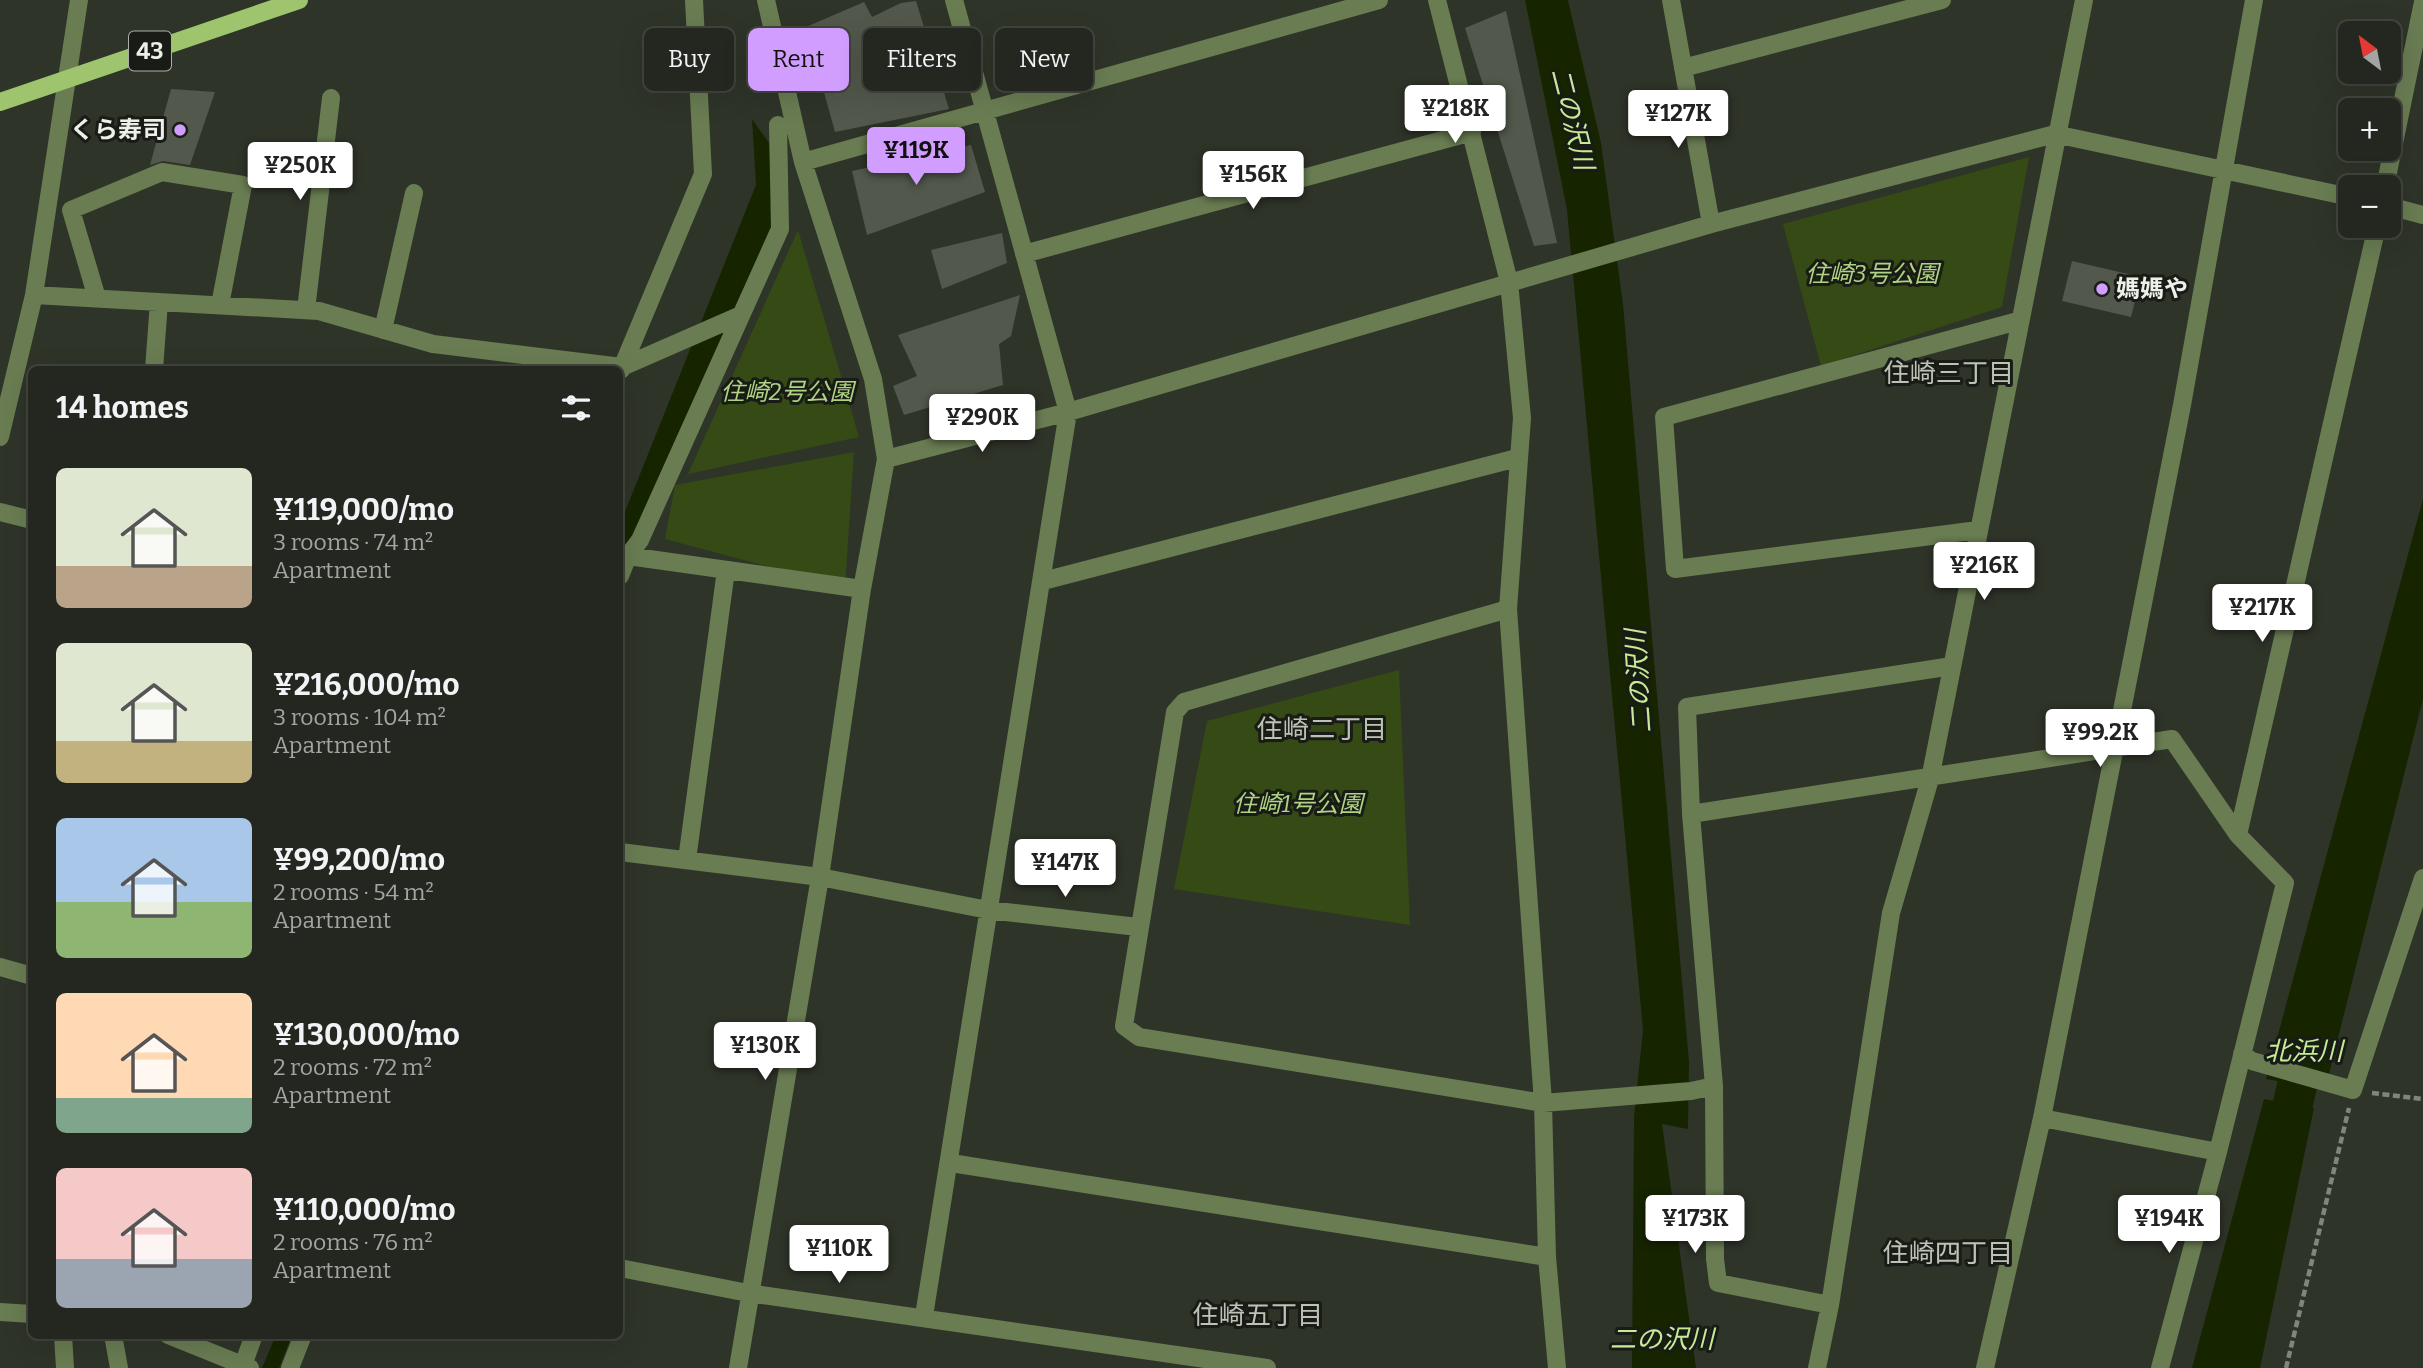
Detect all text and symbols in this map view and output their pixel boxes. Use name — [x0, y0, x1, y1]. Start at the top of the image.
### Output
north arrow — [2338, 21, 2401, 84]
map controls — [2338, 21, 2401, 238]
chip: Buy — [644, 28, 734, 91]
chip: Rent — [748, 28, 849, 91]
chip: Filters — [863, 28, 981, 91]
chip: New — [995, 28, 1093, 91]
road number: 43 — [129, 32, 171, 70]
water label: 二の沢川 — [1544, 65, 1600, 176]
pin: ¥218K — [1406, 86, 1504, 145]
pin: ¥127K — [1629, 90, 1727, 150]
text: ¥218K — [1421, 94, 1489, 122]
button: + — [2338, 98, 2401, 161]
text: ¥127K — [1644, 99, 1712, 127]
place label: くら寿司 — [70, 116, 166, 144]
marker: くら寿司 — [172, 122, 188, 138]
pin: ¥119K — [867, 128, 965, 187]
text: ¥119K — [883, 136, 949, 164]
pin: ¥250K — [251, 142, 349, 202]
text: ¥250K — [264, 151, 336, 179]
pin: ¥156K — [1204, 152, 1302, 211]
text: ¥156K — [1219, 160, 1287, 188]
button: − — [2338, 175, 2401, 238]
park label: 住崎3号公園 — [1805, 260, 1942, 288]
place label: 媽媽や — [2116, 275, 2188, 303]
marker: 媽媽や — [2094, 281, 2110, 297]
district label: 住崎三丁目 — [1884, 358, 2014, 389]
park label: 住崎2号公園 — [721, 378, 856, 406]
icon: filters — [557, 389, 595, 427]
text: 14 homes — [56, 390, 189, 426]
pin: ¥290K — [933, 394, 1031, 454]
text: ¥290K — [945, 403, 1019, 431]
text: ¥119,000/mo — [273, 492, 454, 528]
icon: home — [112, 496, 196, 580]
text: 3 rooms · 74 m² — [273, 528, 433, 556]
pin: ¥216K — [1935, 542, 2033, 602]
text: ¥216K — [1950, 551, 2018, 579]
text: Apartment — [273, 556, 391, 584]
pin: ¥217K — [2213, 584, 2311, 644]
text: ¥217K — [2228, 593, 2296, 621]
water label: 二の沢川 — [1620, 625, 1658, 734]
text: ¥216,000/mo — [273, 667, 460, 703]
icon: home — [112, 671, 196, 755]
text: 3 rooms · 104 m² — [273, 703, 446, 731]
pin: ¥99.2K — [2043, 710, 2157, 769]
district label: 住崎二丁目 — [1257, 714, 1387, 745]
text: ¥99.2K — [2062, 718, 2138, 746]
text: Apartment — [273, 731, 391, 759]
park label: 住崎1号公園 — [1233, 790, 1366, 818]
pin: ¥147K — [1016, 839, 1114, 899]
text: ¥99,200/mo — [273, 842, 445, 878]
icon: home — [112, 846, 196, 930]
text: ¥147K — [1031, 848, 1099, 876]
text: 2 rooms · 54 m² — [273, 878, 434, 906]
text: Apartment — [273, 906, 391, 934]
text: ¥130,000/mo — [273, 1017, 460, 1053]
icon: home — [112, 1021, 196, 1105]
pin: ¥130K — [716, 1023, 814, 1082]
text: ¥130K — [730, 1031, 800, 1059]
water label: 北浜川 — [2265, 1036, 2346, 1067]
text: 2 rooms · 72 m² — [273, 1053, 432, 1081]
text: Apartment — [273, 1081, 391, 1109]
text: ¥110,000/mo — [273, 1192, 456, 1228]
icon: home — [112, 1196, 196, 1280]
pin: ¥173K — [1646, 1196, 1744, 1255]
pin: ¥194K — [2120, 1196, 2218, 1255]
text: ¥173K — [1662, 1204, 1728, 1232]
text: ¥194K — [2134, 1204, 2204, 1232]
pin: ¥110K — [790, 1226, 888, 1285]
text: 2 rooms · 76 m² — [273, 1228, 433, 1256]
text: ¥110K — [806, 1234, 872, 1262]
district label: 住崎四丁目 — [1883, 1238, 2013, 1269]
text: Apartment — [273, 1256, 391, 1284]
district label: 住崎五丁目 — [1193, 1300, 1323, 1331]
water label: 二の沢川 — [1610, 1324, 1717, 1355]

